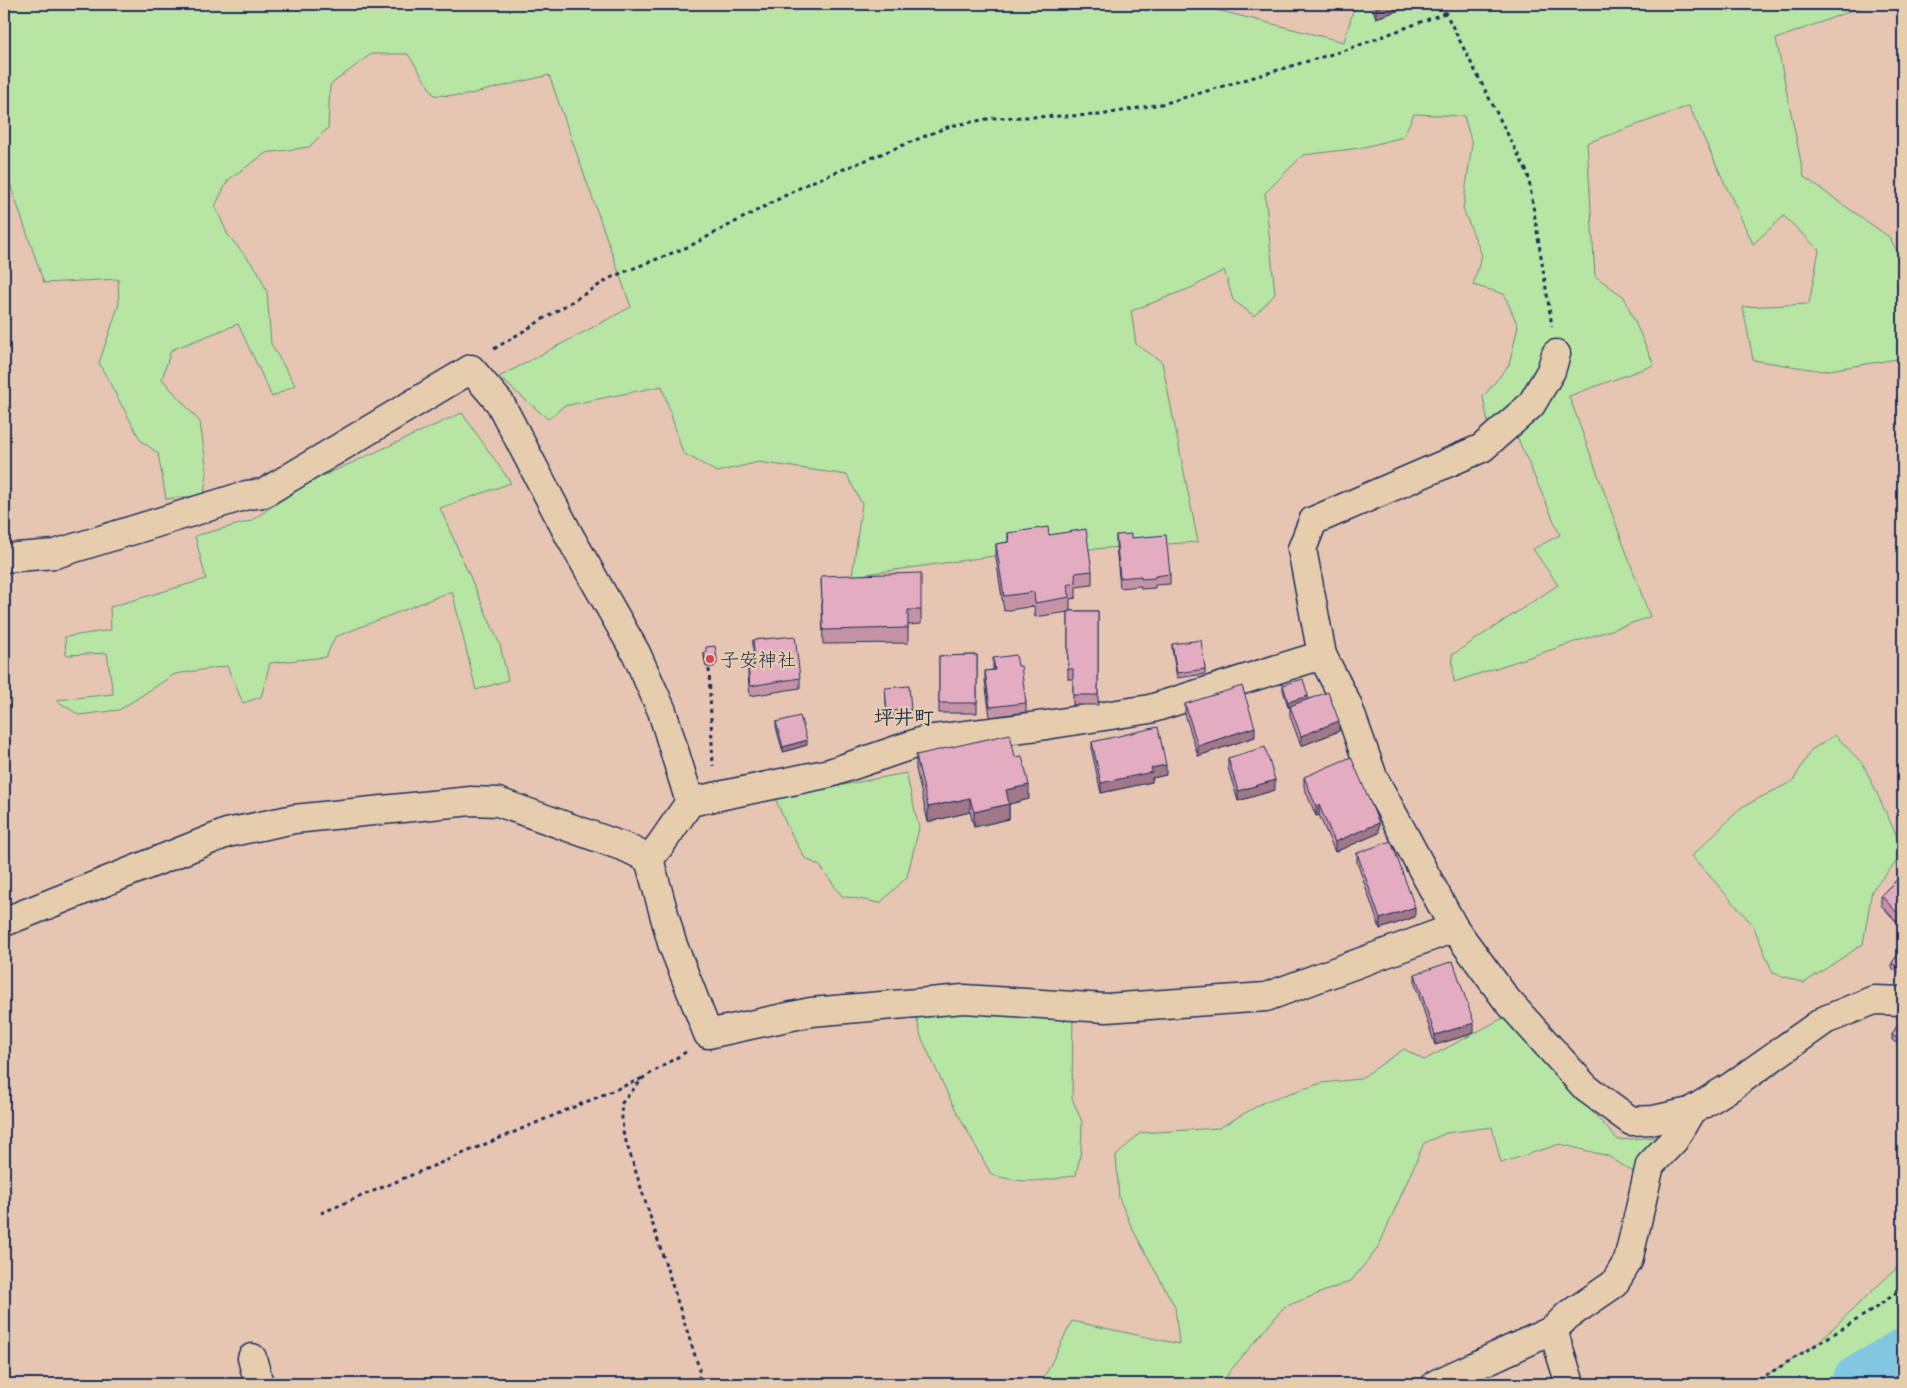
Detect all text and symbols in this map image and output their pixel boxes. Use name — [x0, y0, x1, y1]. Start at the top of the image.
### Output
place label: 子安神社 — [720, 648, 796, 673]
marker: 子安神社 — [704, 653, 716, 665]
district label: 坪井町 — [874, 705, 934, 732]

